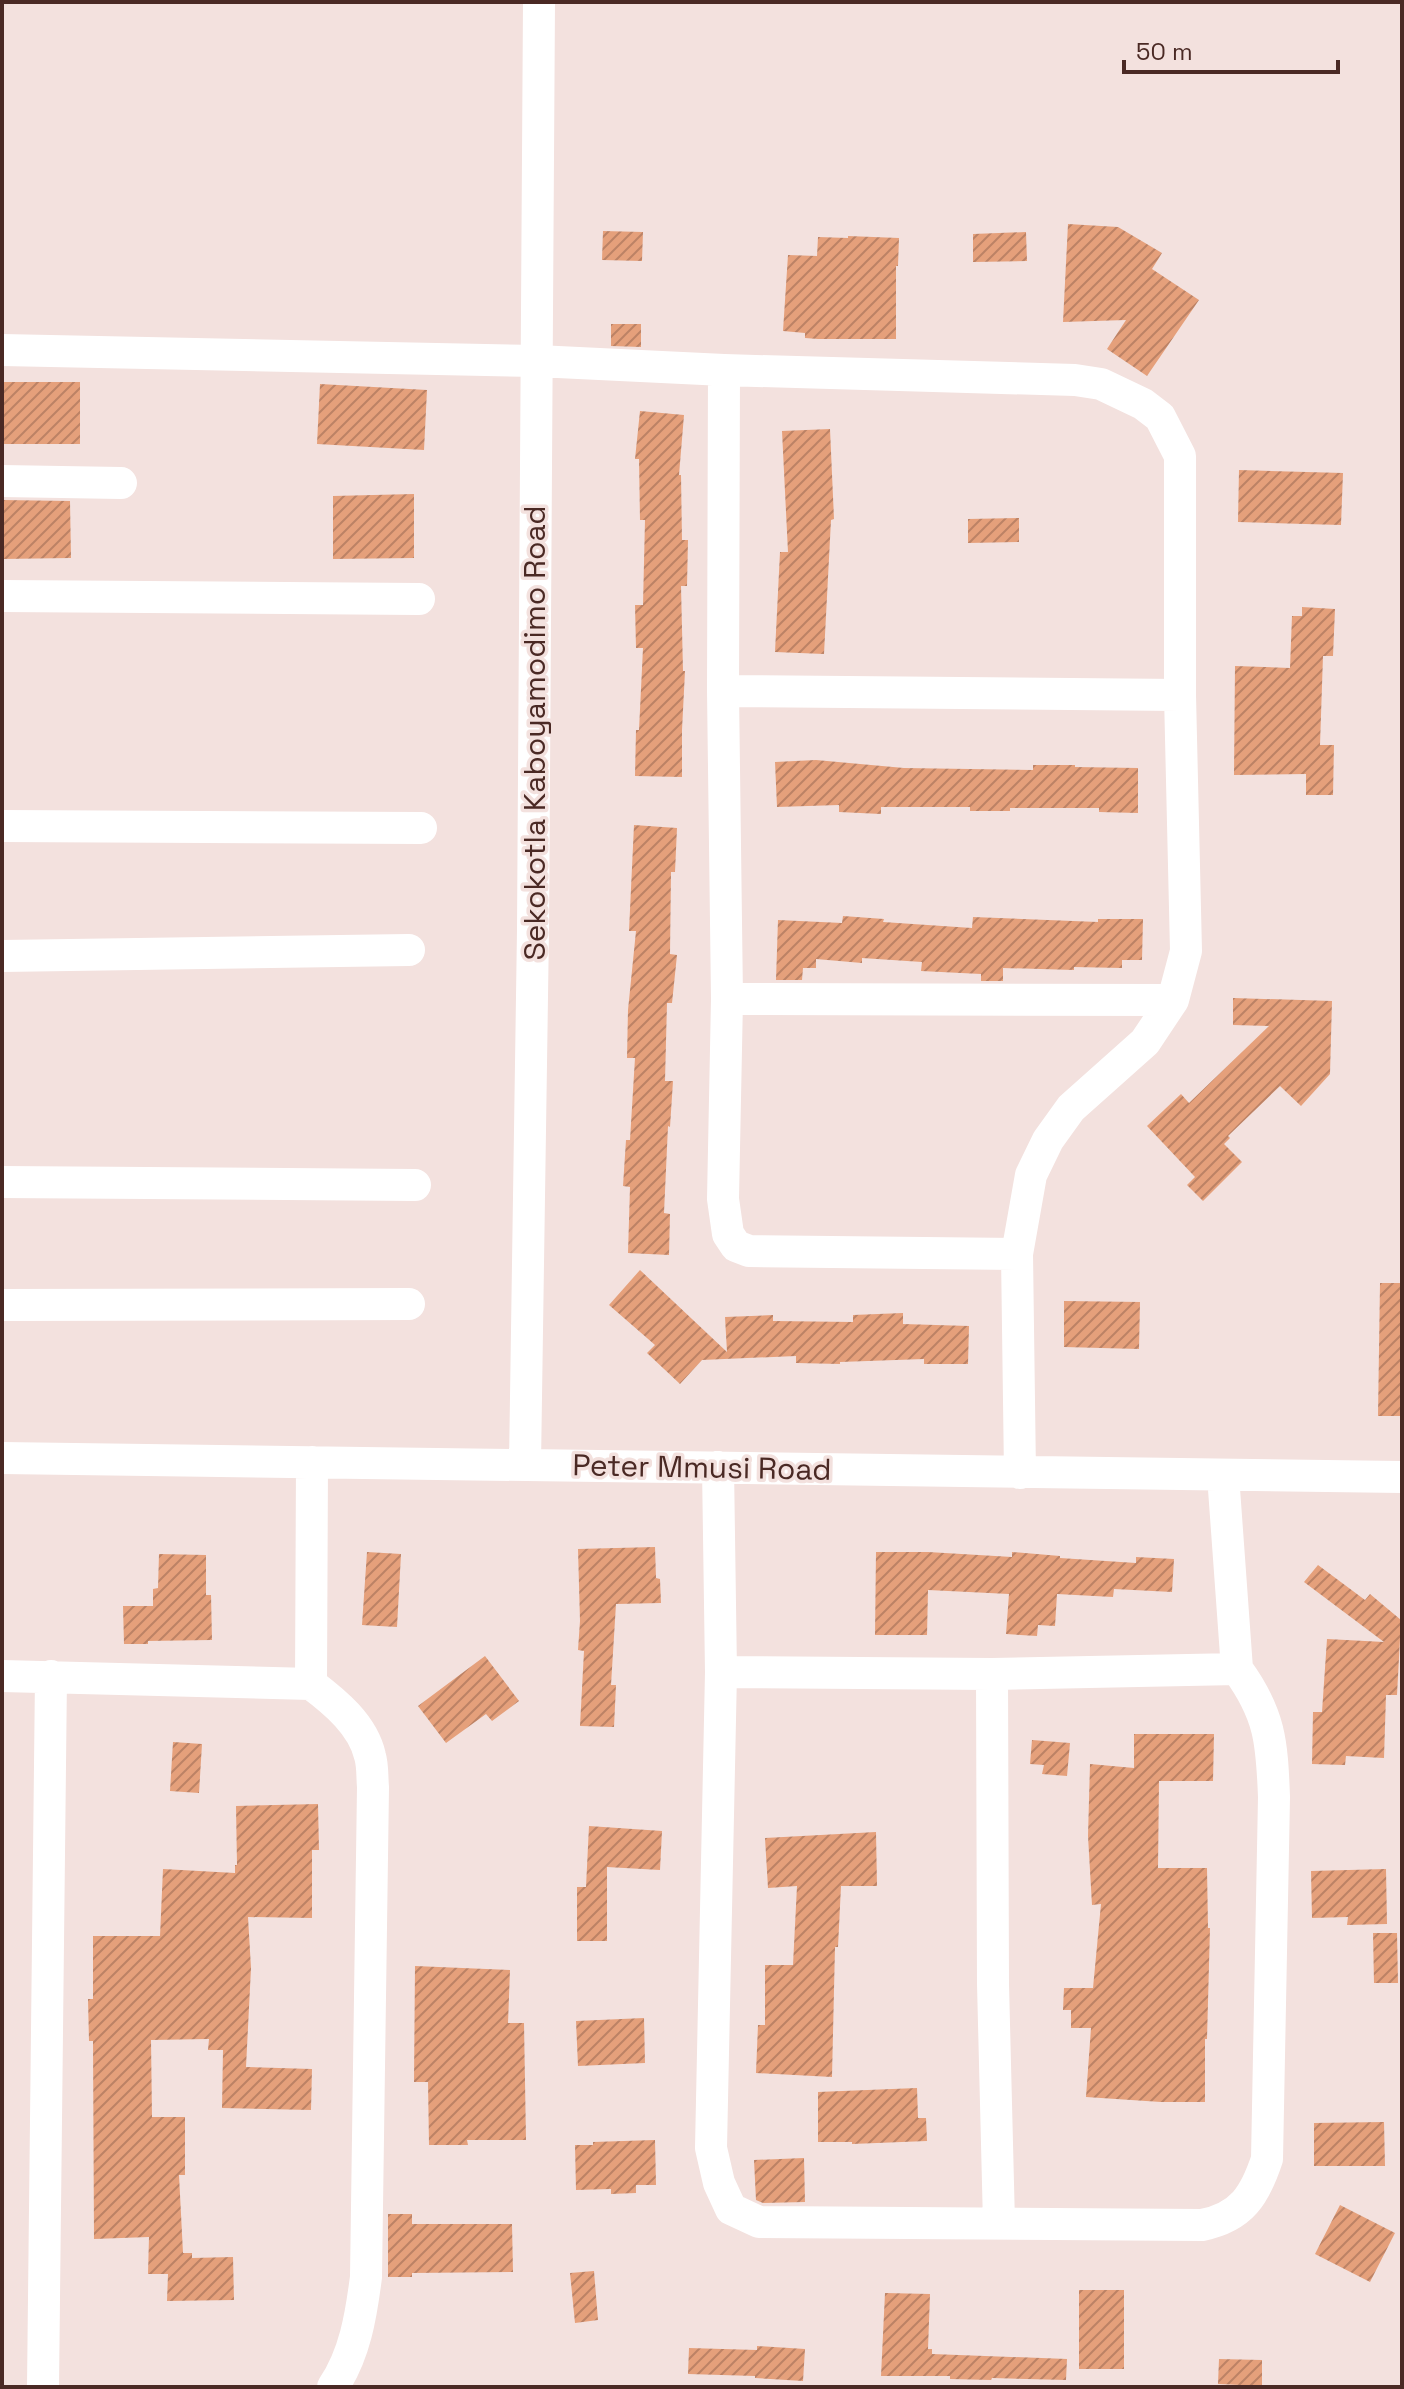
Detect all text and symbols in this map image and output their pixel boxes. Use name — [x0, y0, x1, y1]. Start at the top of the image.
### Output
scale bar — [1124, 24, 1338, 74]
text: 50 m — [1136, 36, 1193, 67]
street label: Sekokotla Kaboyamodimo Road — [515, 505, 554, 961]
street label: Peter Mmusi Road — [572, 1445, 832, 1489]

